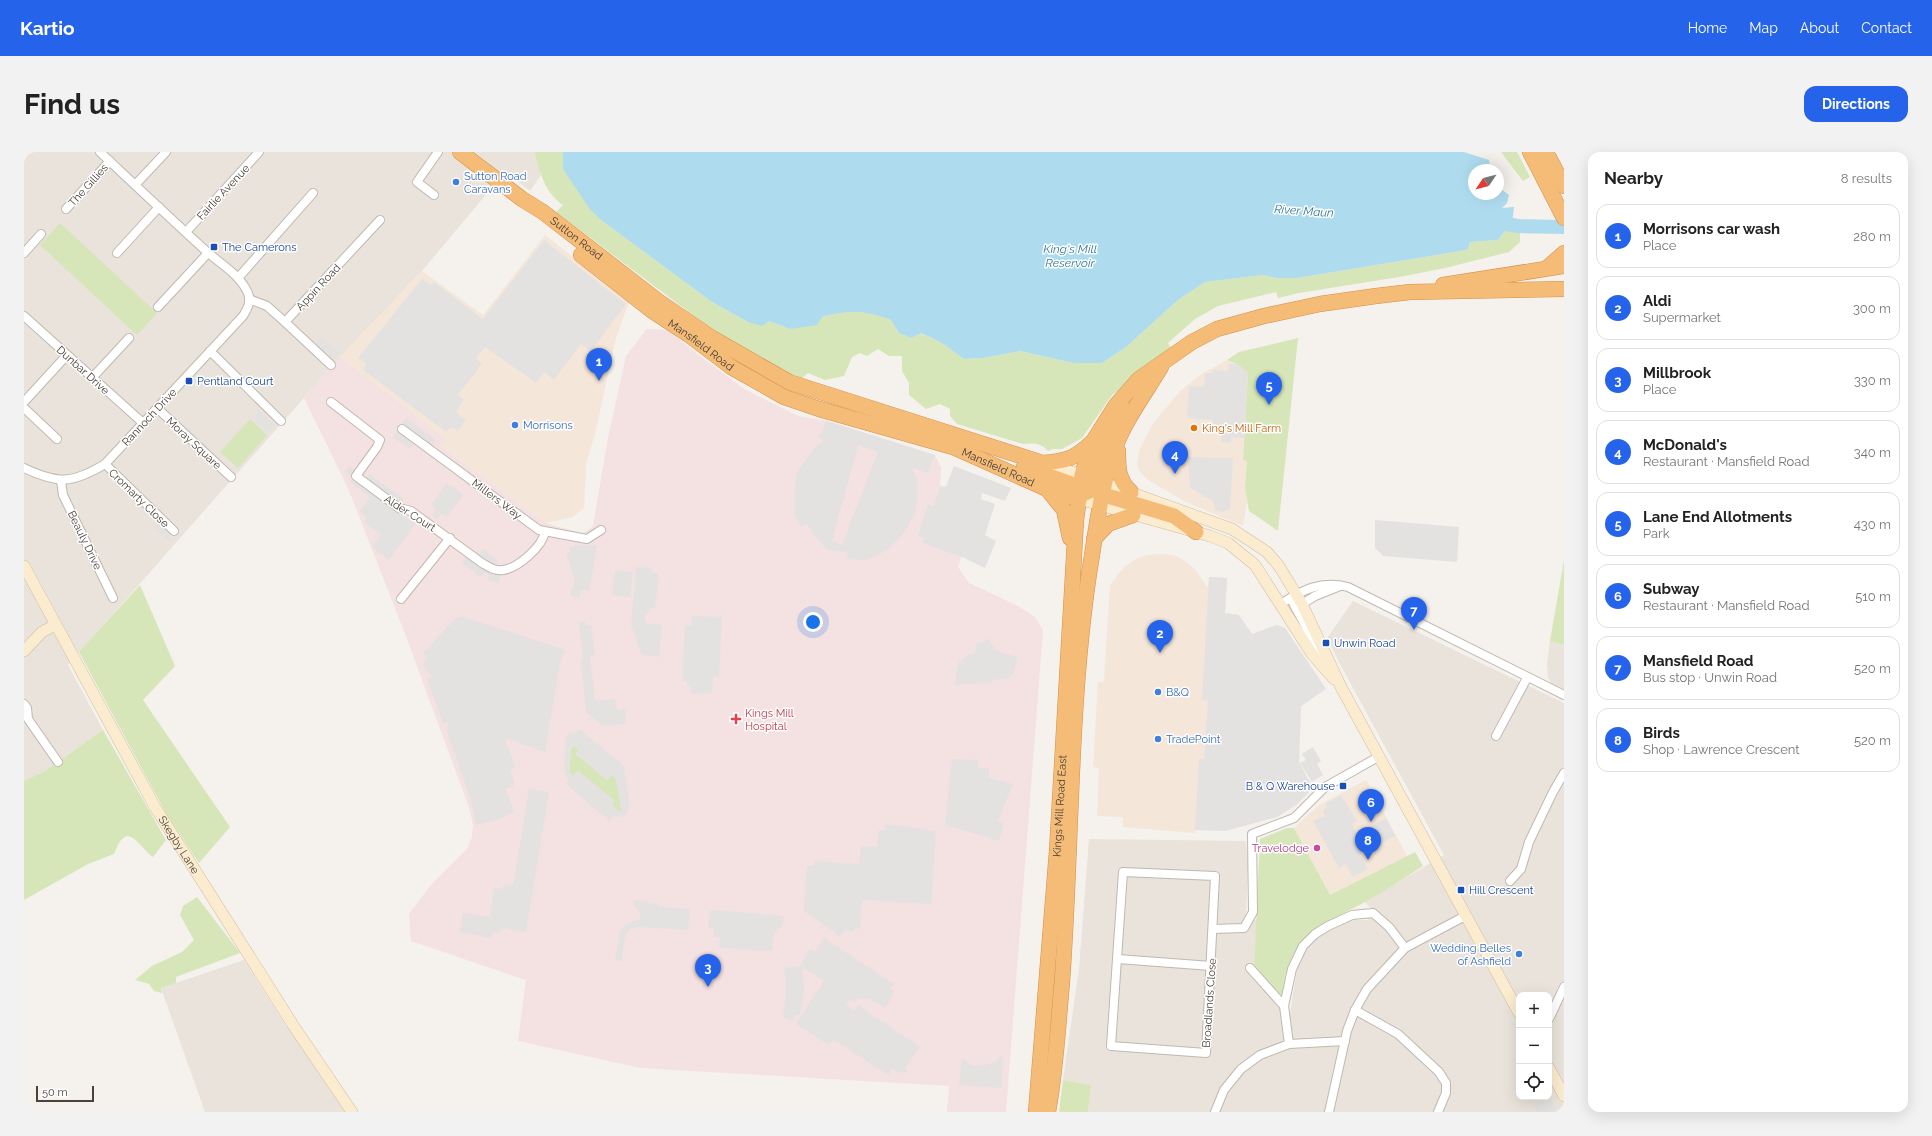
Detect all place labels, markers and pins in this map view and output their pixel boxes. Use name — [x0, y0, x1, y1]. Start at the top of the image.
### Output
place label: Sutton Road Caravans — [464, 170, 527, 196]
marker: Sutton Road Caravans — [451, 177, 461, 187]
place label: The Camerons — [222, 241, 296, 254]
marker: The Camerons — [209, 242, 219, 252]
pin: 1 — [586, 348, 612, 381]
pin: 5 — [1256, 372, 1282, 405]
place label: Pentland Court — [197, 375, 274, 388]
marker: Pentland Court — [184, 376, 194, 386]
place label: Morrisons — [523, 419, 573, 432]
marker: Morrisons — [510, 420, 520, 430]
place label: King's Mill Farm — [1202, 422, 1281, 435]
marker: King's Mill Farm — [1189, 423, 1199, 433]
pin: 4 — [1162, 441, 1188, 474]
pin: 7 — [1401, 597, 1427, 630]
pin: 2 — [1147, 620, 1173, 653]
place label: Unwin Road — [1334, 637, 1396, 650]
marker: Unwin Road — [1321, 638, 1331, 648]
place label: B&Q — [1166, 686, 1189, 699]
marker: B&Q — [1153, 687, 1163, 697]
place label: Kings Mill Hospital — [745, 707, 794, 733]
marker: Kings Mill Hospital — [730, 713, 742, 725]
place label: TradePoint — [1166, 733, 1221, 746]
marker: TradePoint — [1153, 734, 1163, 744]
place label: B & Q Warehouse — [1246, 780, 1336, 793]
marker: B & Q Warehouse — [1338, 781, 1348, 791]
pin: 6 — [1358, 789, 1384, 822]
pin: 8 — [1355, 827, 1381, 860]
place label: Travelodge — [1252, 842, 1310, 855]
marker: Travelodge — [1312, 843, 1322, 853]
place label: Hill Crescent — [1469, 884, 1534, 897]
marker: Hill Crescent — [1456, 885, 1466, 895]
place label: Wedding Belles of Ashfield — [1430, 942, 1511, 968]
marker: Wedding Belles of Ashfield — [1514, 949, 1524, 959]
pin: 3 — [695, 954, 721, 987]

